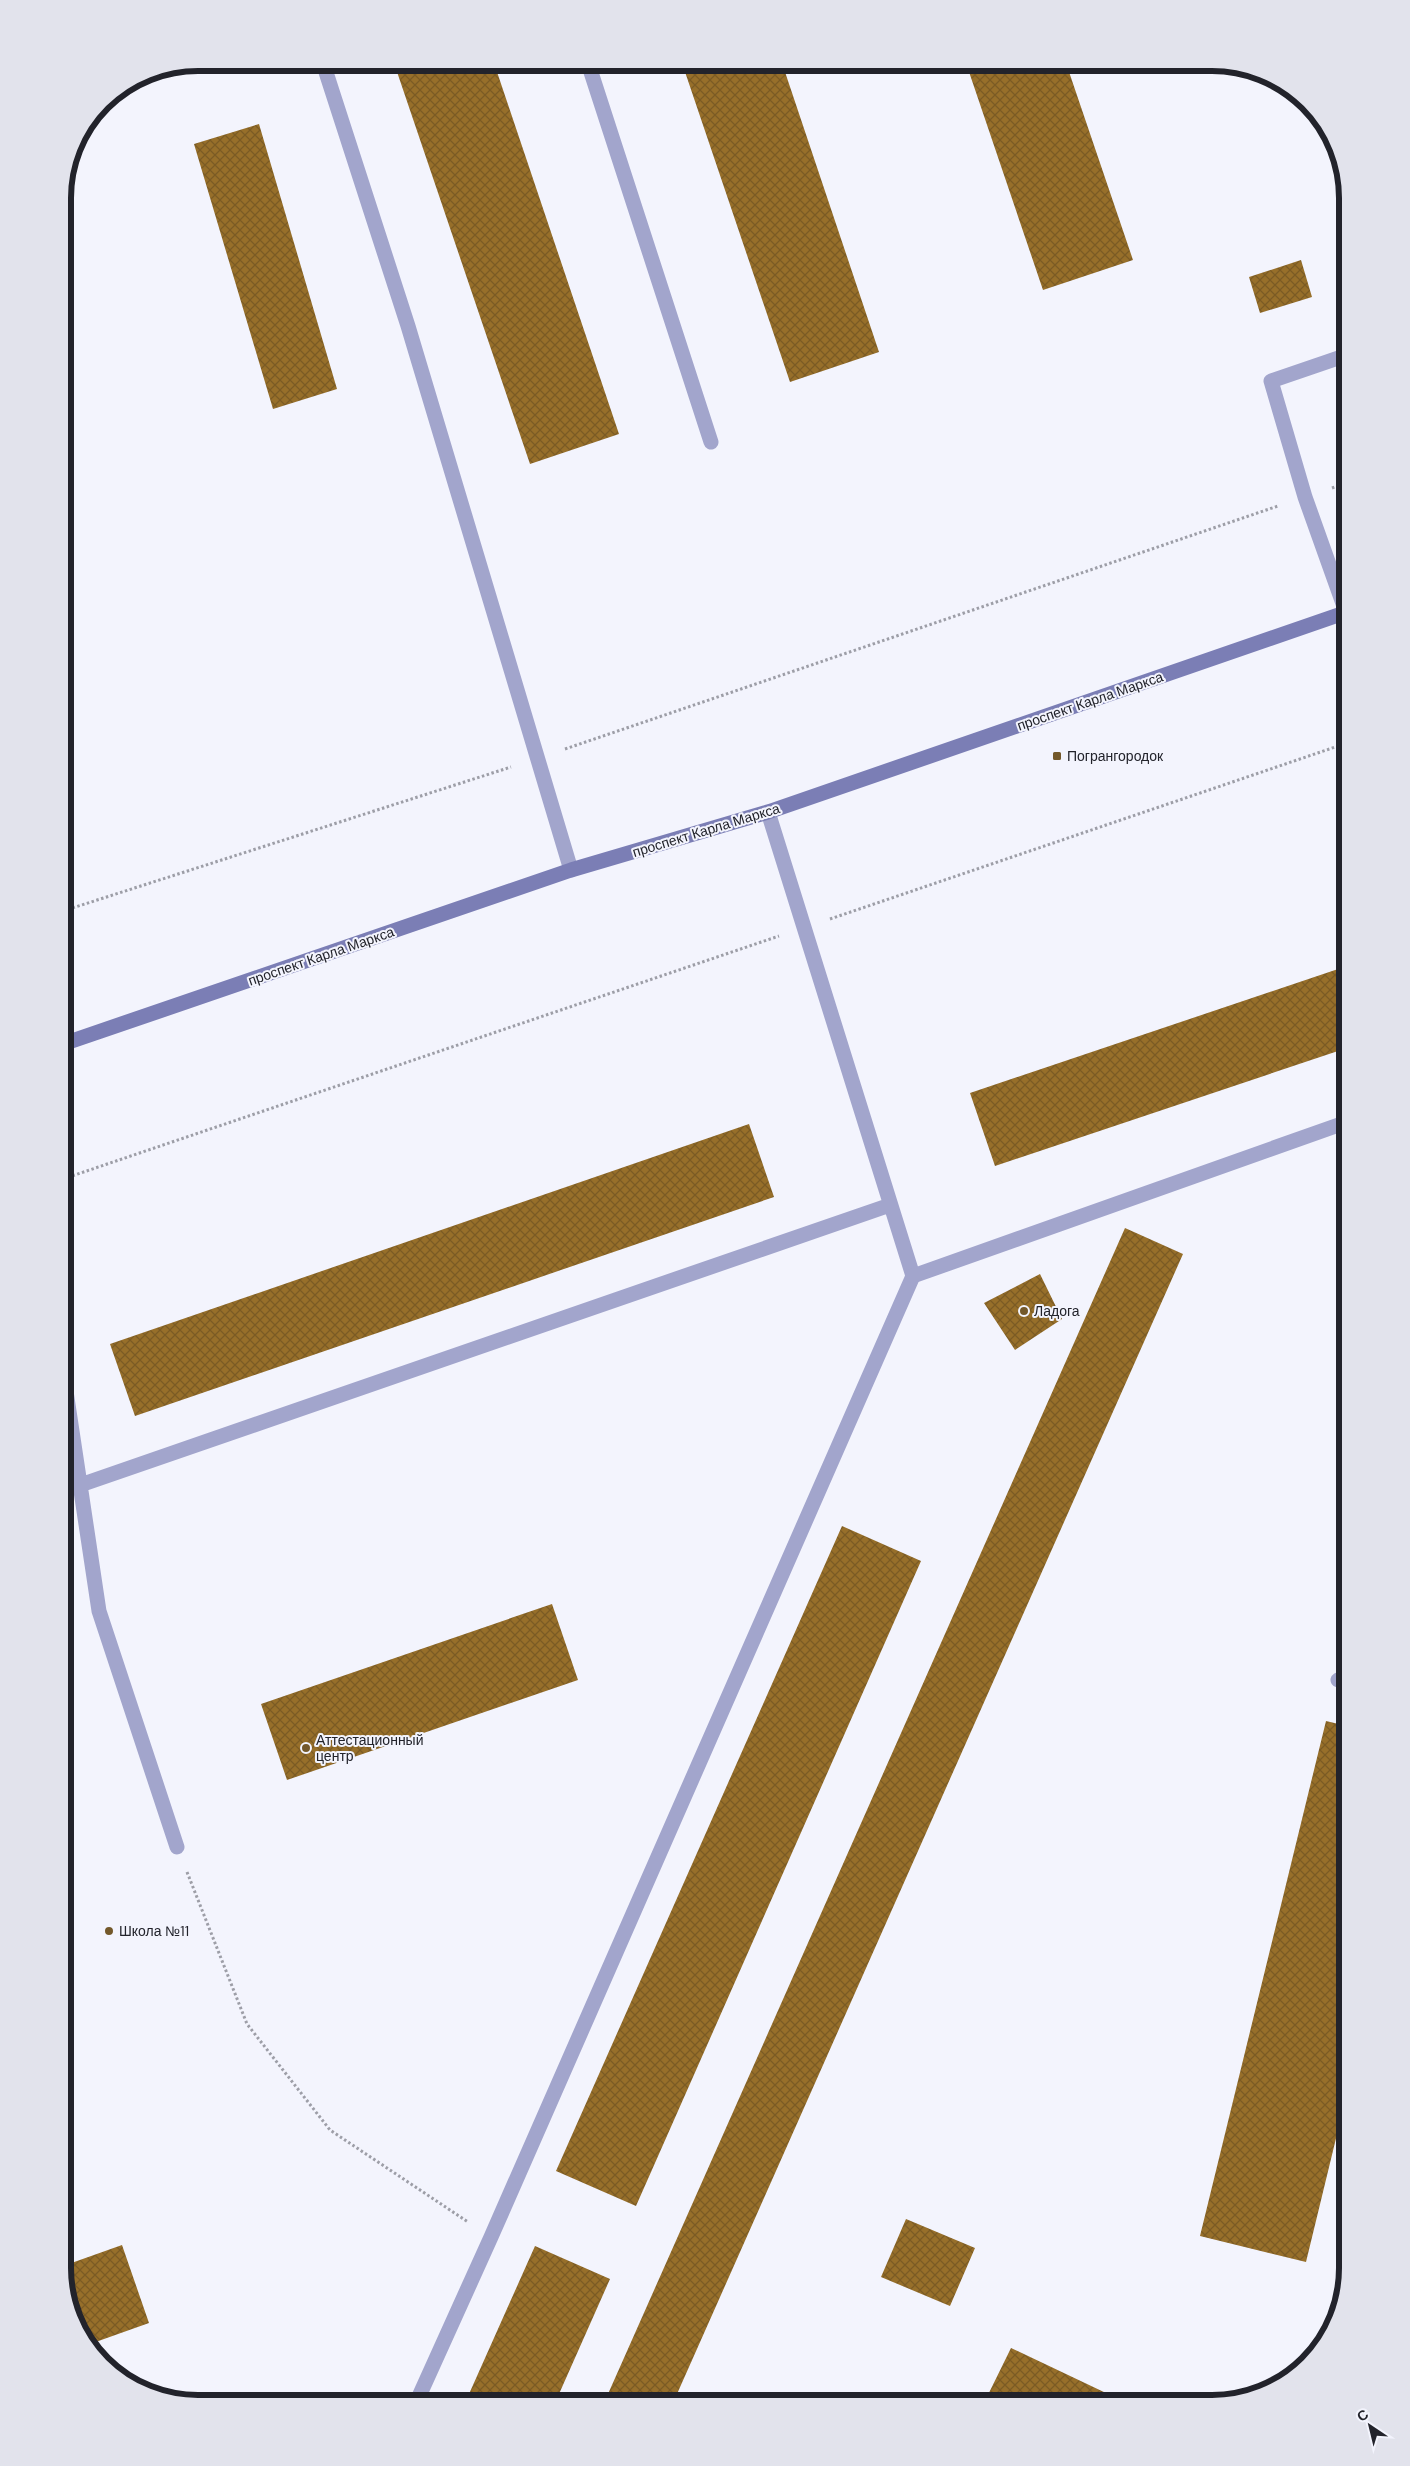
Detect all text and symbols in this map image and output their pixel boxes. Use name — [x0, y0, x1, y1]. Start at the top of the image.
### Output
street label: проспект Карла Маркса — [1015, 667, 1166, 734]
place label: Погрангородок — [1067, 747, 1164, 765]
marker: Погрангородок — [1051, 750, 1063, 762]
street label: проспект Карла Маркса — [630, 799, 782, 861]
street label: проспект Карла Маркса — [246, 922, 397, 989]
place label: Ладога — [1034, 1302, 1080, 1320]
marker: Ладога — [1018, 1305, 1030, 1317]
place label: Аттестационный центр — [316, 1731, 424, 1765]
marker: Аттестационный центр — [300, 1742, 312, 1754]
place label: Школа №11 — [119, 1922, 189, 1940]
marker: Школа №11 — [103, 1925, 115, 1937]
north arrow — [1345, 2401, 1395, 2451]
text: С — [1353, 2405, 1372, 2426]

